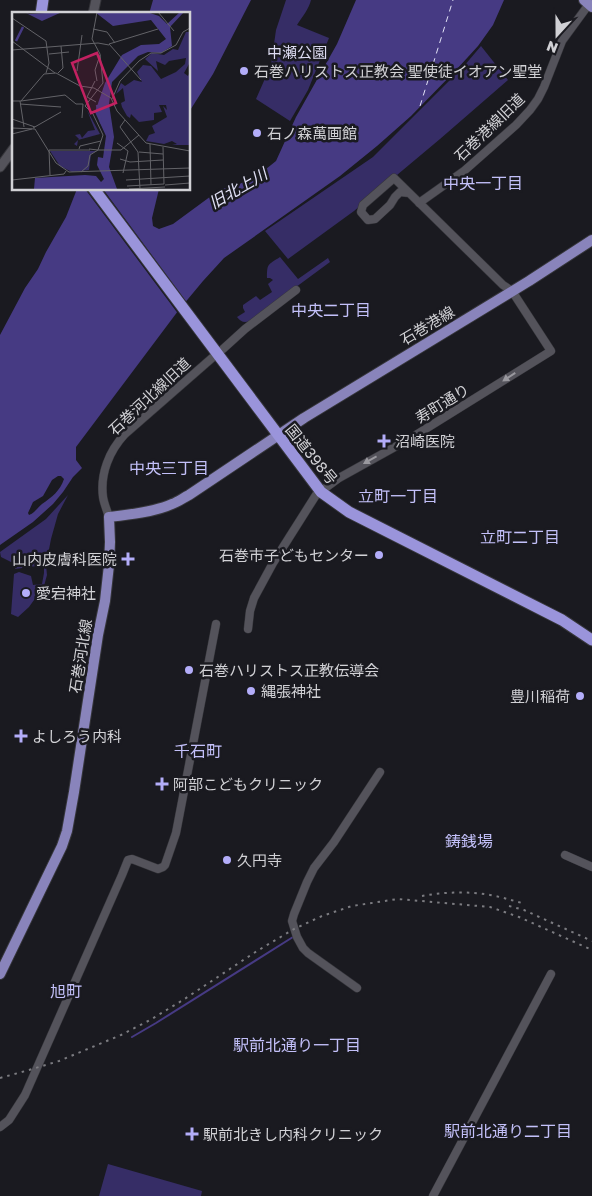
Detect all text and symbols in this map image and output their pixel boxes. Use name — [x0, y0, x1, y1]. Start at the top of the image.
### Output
north arrow — [532, 10, 582, 60]
inset map — [12, 12, 190, 190]
text: N — [544, 38, 560, 57]
park label: 中瀬公園 — [267, 43, 327, 61]
place label: 石巻ハリストス正教会 聖使徒イオアン聖堂 — [254, 62, 542, 80]
marker: 石巻ハリストス正教会 聖使徒イオアン聖堂 — [238, 65, 250, 77]
street label: 石巻港線旧道 — [450, 89, 528, 165]
place label: 石ノ森萬画館 — [267, 124, 357, 142]
marker: 石ノ森萬画館 — [251, 127, 263, 139]
water label: 旧北上川 — [205, 162, 272, 213]
district label: 中央一丁目 — [443, 173, 523, 193]
district label: 中央二丁目 — [291, 300, 371, 320]
street label: 石巻港線 — [397, 302, 457, 348]
street label: 石巻河北線旧道 — [104, 354, 194, 438]
one-way arrow — [503, 372, 516, 381]
street label: 寿町通り — [412, 379, 472, 427]
street label: 国道398号 — [282, 420, 342, 488]
place label: 沼崎医院 — [395, 432, 455, 450]
marker: 沼崎医院 — [377, 434, 391, 448]
one-way arrow — [363, 456, 378, 464]
district label: 中央三丁目 — [129, 458, 209, 478]
district label: 立町一丁目 — [358, 486, 438, 506]
district label: 立町二丁目 — [480, 527, 560, 547]
place label: 石巻市子どもセンター — [219, 546, 369, 564]
marker: 石巻市子どもセンター — [373, 549, 385, 561]
place label: 山内皮膚科医院 — [12, 550, 117, 568]
marker: 山内皮膚科医院 — [121, 552, 135, 566]
place label: 愛宕神社 — [36, 584, 96, 602]
marker: 愛宕神社 — [20, 587, 32, 599]
street label: 石巻河北線 — [65, 618, 95, 694]
place label: 石巻ハリストス正教伝導会 — [199, 661, 379, 679]
marker: 石巻ハリストス正教伝導会 — [183, 664, 195, 676]
place label: 縄張神社 — [261, 682, 321, 700]
marker: 縄張神社 — [245, 685, 257, 697]
place label: 豊川稲荷 — [510, 687, 570, 705]
marker: 豊川稲荷 — [574, 690, 586, 702]
place label: よしろう内科 — [32, 727, 122, 745]
marker: よしろう内科 — [14, 729, 28, 743]
district label: 千石町 — [174, 741, 222, 761]
place label: 阿部こどもクリニック — [173, 775, 323, 793]
marker: 阿部こどもクリニック — [155, 777, 169, 791]
district label: 鋳銭場 — [445, 831, 493, 851]
place label: 久円寺 — [237, 851, 282, 869]
marker: 久円寺 — [221, 854, 233, 866]
district label: 旭町 — [50, 981, 82, 1001]
district label: 駅前北通り一丁目 — [233, 1035, 361, 1055]
district label: 駅前北通り二丁目 — [444, 1121, 572, 1141]
place label: 駅前北きし内科クリニック — [203, 1125, 383, 1143]
marker: 駅前北きし内科クリニック — [185, 1127, 199, 1141]

